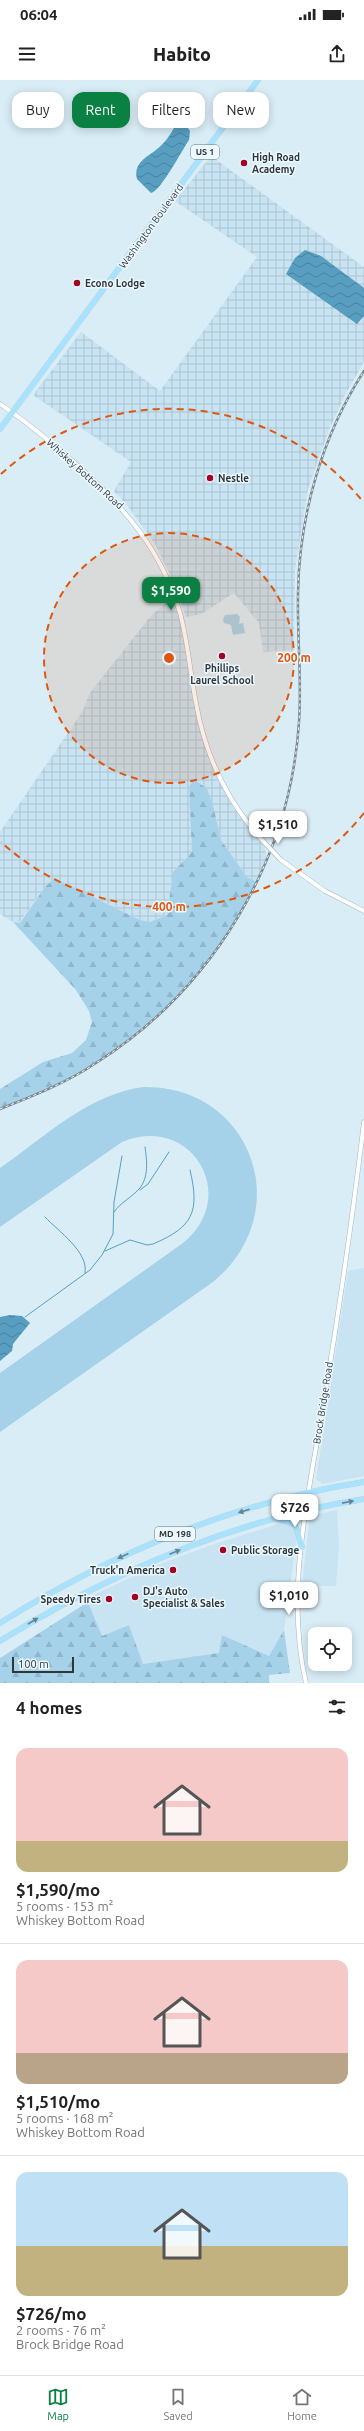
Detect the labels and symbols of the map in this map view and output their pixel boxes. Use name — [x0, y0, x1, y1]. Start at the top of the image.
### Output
road number: US 1 — [191, 145, 219, 159]
place label: High Road Academy — [252, 152, 300, 175]
marker: High Road Academy — [239, 158, 249, 168]
street label: Washington Boulevard — [117, 182, 185, 270]
marker: Econo Lodge — [72, 278, 82, 288]
place label: Econo Lodge — [85, 278, 145, 289]
street label: Whiskey Bottom Road — [44, 437, 126, 511]
marker: Nestle — [205, 473, 215, 483]
place label: Nestle — [218, 473, 249, 484]
pin: $1,590 — [138, 577, 204, 611]
centre of rings — [162, 651, 176, 665]
marker: Phillips Laurel School — [217, 651, 227, 661]
text: 200 m — [277, 651, 311, 664]
place label: Phillips Laurel School — [190, 663, 254, 686]
pin: $1,510 — [245, 811, 311, 845]
text: 400 m — [152, 900, 186, 913]
street label: Brock Bridge Road — [311, 1361, 335, 1445]
pin: $726 — [271, 1494, 319, 1528]
one-way arrow — [342, 1498, 354, 1504]
one-way arrow — [238, 1508, 250, 1514]
road number: MD 198 — [155, 1527, 195, 1541]
marker: Public Storage — [218, 1545, 228, 1555]
place label: Public Storage — [231, 1545, 299, 1556]
one-way arrow — [169, 1548, 181, 1554]
one-way arrow — [117, 1553, 128, 1559]
place label: Truck'n America — [90, 1565, 165, 1576]
marker: Truck'n America — [168, 1565, 178, 1575]
pin: $1,010 — [256, 1582, 322, 1616]
place label: DJ's Auto Specialist & Sales — [143, 1586, 225, 1609]
marker: DJ's Auto Specialist & Sales — [130, 1592, 140, 1602]
place label: Speedy Tires — [41, 1594, 101, 1605]
marker: Speedy Tires — [104, 1594, 114, 1604]
one-way arrow — [28, 1617, 38, 1625]
scale bar — [12, 1655, 74, 1674]

